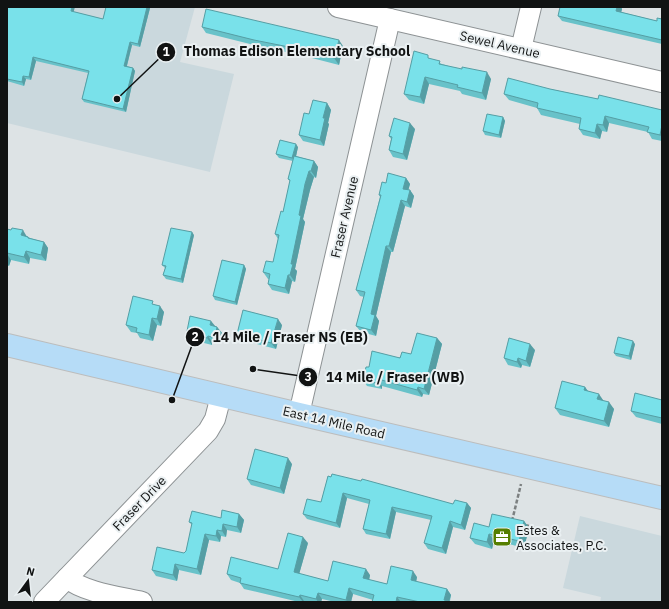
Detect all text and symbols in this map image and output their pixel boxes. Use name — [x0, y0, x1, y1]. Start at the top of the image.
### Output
street label: Sewel Avenue — [458, 27, 542, 62]
callout: Thomas Edison Elementary School — [156, 39, 418, 65]
text: Thomas Edison Elementary School — [184, 42, 410, 60]
text: 1 — [162, 44, 170, 59]
street label: Fraser Avenue — [327, 175, 362, 260]
callout: 14 Mile / Fraser NS (EB) — [185, 324, 376, 350]
text: 14 Mile / Fraser NS (EB) — [212, 328, 368, 346]
text: 2 — [191, 329, 199, 344]
callout: 14 Mile / Fraser (WB) — [298, 364, 472, 390]
text: 14 Mile / Fraser (WB) — [326, 368, 465, 386]
text: 3 — [304, 369, 312, 384]
street label: East 14 Mile Road — [281, 402, 387, 443]
street label: Fraser Drive — [109, 472, 170, 534]
place label: Estes & Associates, P.C. — [516, 522, 607, 554]
office icon: Estes & Associates, P.C. — [491, 526, 513, 548]
north arrow — [8, 561, 48, 601]
text: N — [25, 564, 36, 579]

